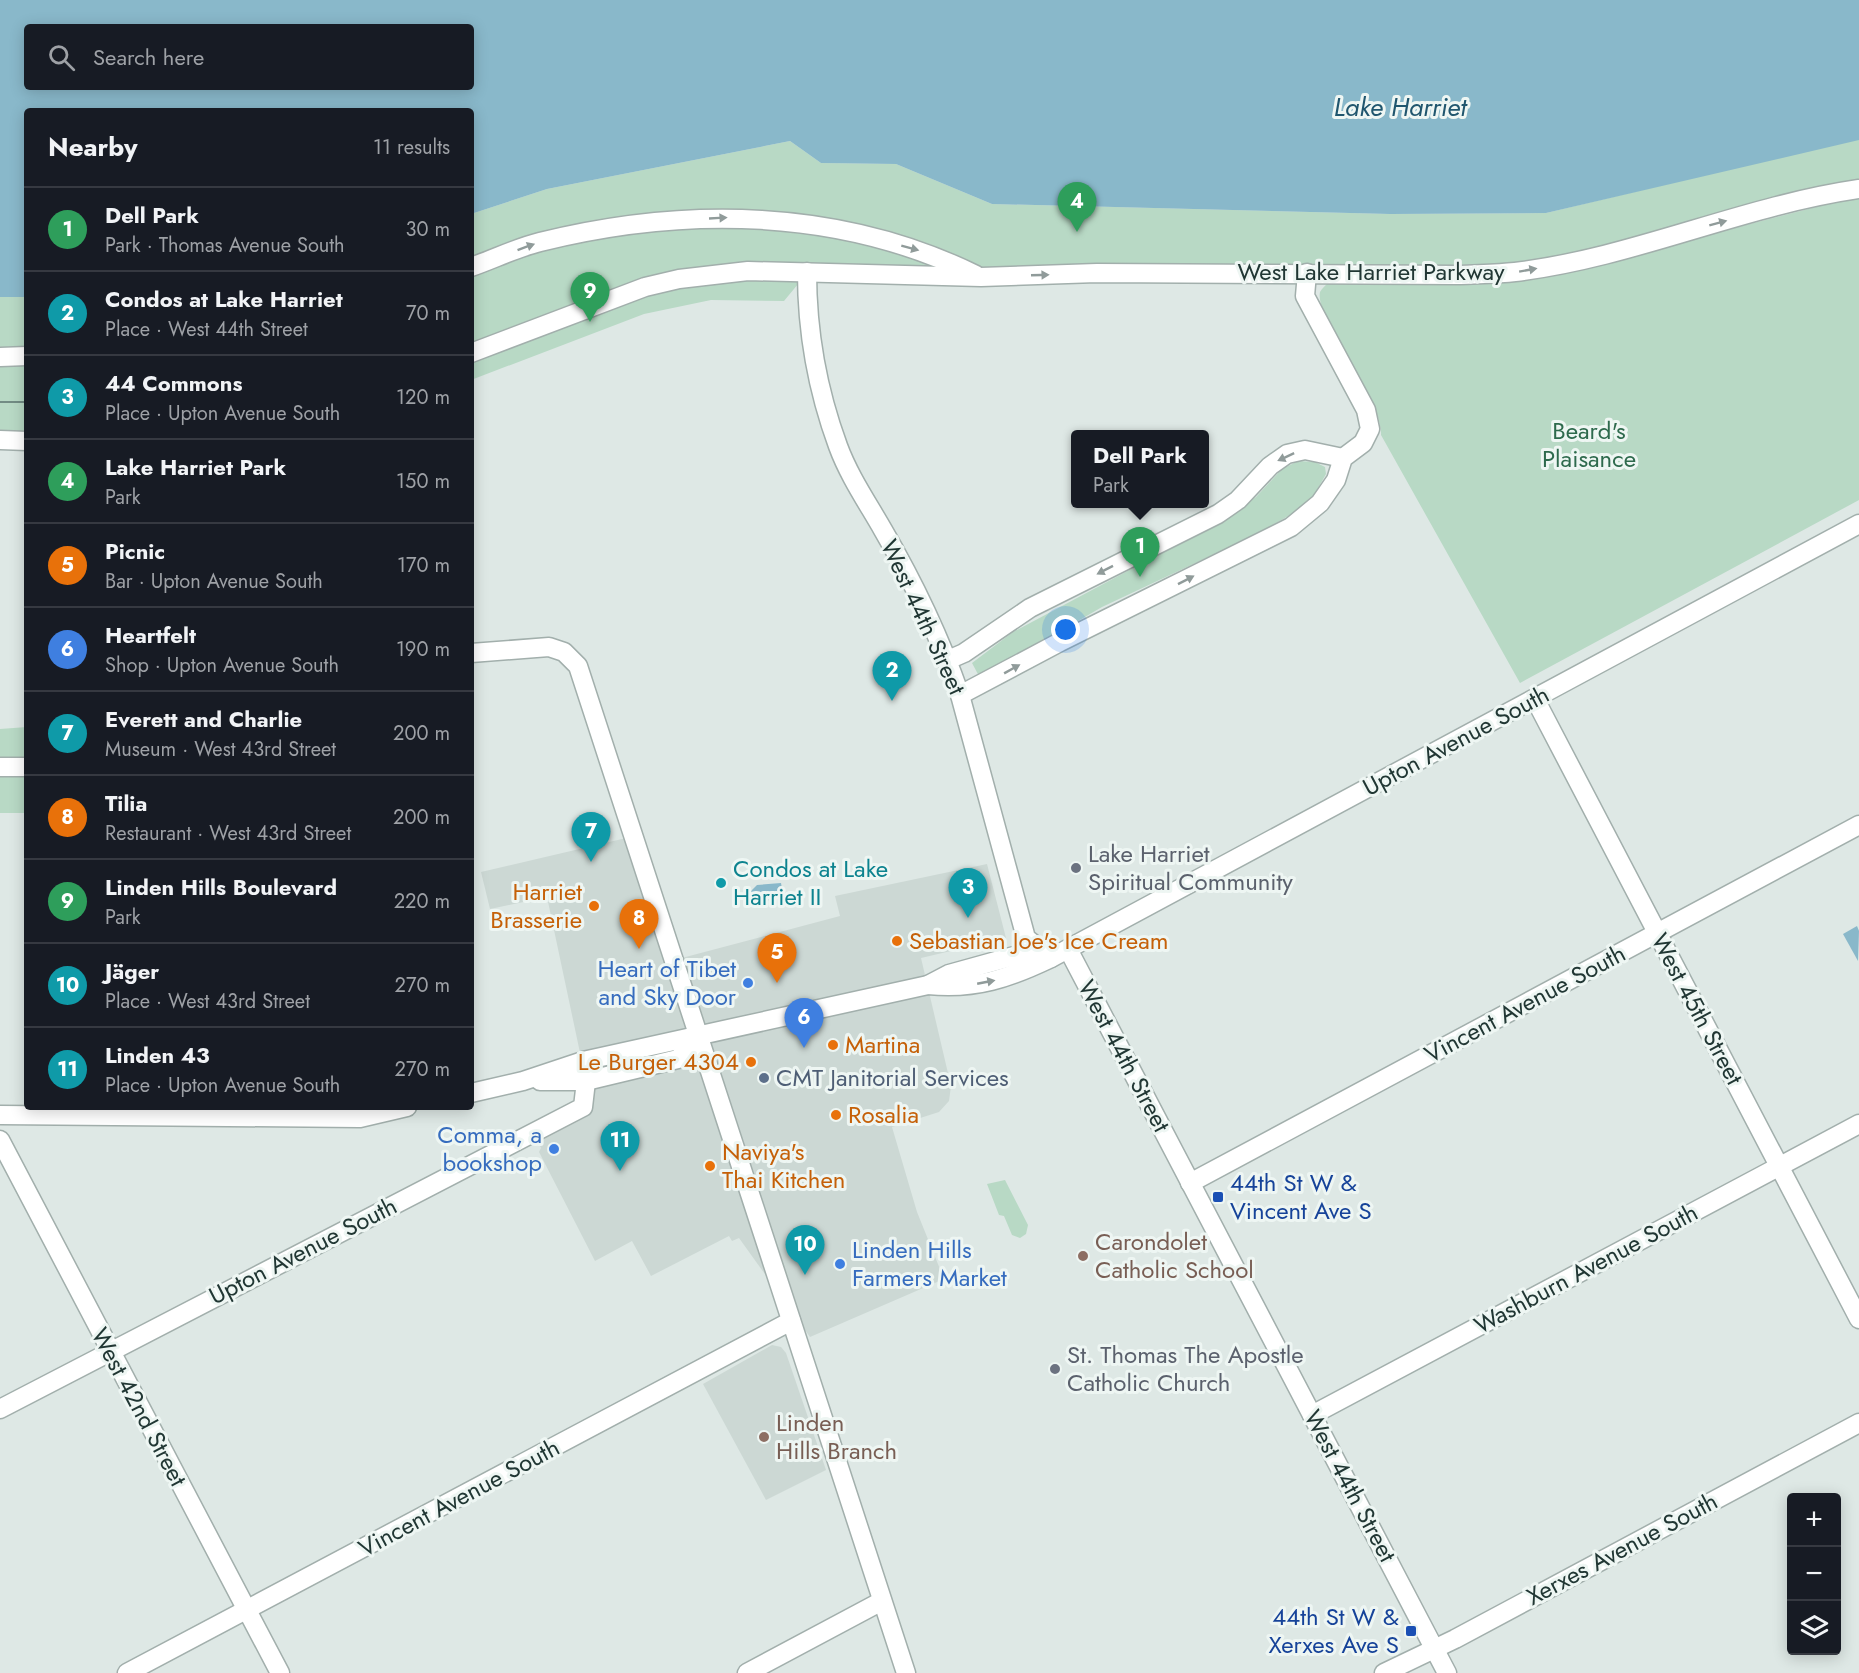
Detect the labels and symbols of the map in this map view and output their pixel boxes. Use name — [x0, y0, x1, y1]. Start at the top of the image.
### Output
water label: Lake Harriet — [1334, 88, 1468, 126]
pin: 4 — [1058, 182, 1096, 232]
one-way arrow — [709, 213, 728, 222]
one-way arrow — [1708, 217, 1727, 227]
one-way arrow — [517, 241, 535, 251]
one-way arrow — [901, 244, 919, 253]
street label: West Lake Harriet Parkway — [1237, 254, 1505, 289]
one-way arrow — [1519, 265, 1538, 274]
one-way arrow — [1030, 271, 1049, 280]
pin: 9 — [570, 272, 610, 322]
park label: Beard's Plaisance — [1542, 413, 1636, 476]
one-way arrow — [1278, 452, 1295, 461]
pin: 1 — [1120, 528, 1160, 577]
street label: West 44th Street — [872, 533, 975, 700]
one-way arrow — [1097, 565, 1114, 574]
one-way arrow — [1177, 575, 1195, 585]
your location — [1051, 615, 1080, 644]
pin: 2 — [872, 652, 912, 701]
one-way arrow — [1004, 664, 1021, 674]
street label: Upton Avenue South — [1356, 677, 1555, 804]
pin: 7 — [572, 812, 610, 862]
place label: Lake Harriet Spiritual Community — [1088, 836, 1293, 899]
place label: Condos at Lake Harriet II — [733, 851, 888, 914]
marker: Lake Harriet Spiritual Community — [1069, 861, 1083, 875]
pin: 3 — [948, 868, 988, 918]
place label: Harriet Brasserie — [490, 874, 582, 937]
marker: Condos at Lake Harriet II — [714, 876, 728, 890]
marker: Harriet Brasserie — [587, 899, 601, 913]
pin: 8 — [620, 900, 658, 949]
place label: Sebastian Joe's Ice Cream — [909, 923, 1168, 958]
street label: West 45th Street — [1643, 927, 1752, 1091]
pin: 5 — [758, 934, 796, 983]
marker: Sebastian Joe's Ice Cream — [890, 934, 904, 948]
street label: Vincent Avenue South — [1418, 936, 1632, 1071]
place label: Heart of Tibet and Sky Door — [597, 951, 737, 1014]
street label: West 44th Street — [1070, 974, 1179, 1138]
marker: Heart of Tibet and Sky Door — [741, 976, 755, 990]
one-way arrow — [976, 977, 995, 986]
pin: 6 — [784, 998, 824, 1048]
place label: Martina — [845, 1027, 920, 1062]
marker: Martina — [826, 1038, 840, 1052]
place label: Le Burger 4304 — [578, 1044, 739, 1079]
marker: Le Burger 4304 — [744, 1055, 758, 1069]
place label: CMT Janitorial Services — [776, 1060, 1009, 1095]
marker: CMT Janitorial Services — [757, 1071, 771, 1085]
place label: Rosalia — [848, 1097, 919, 1132]
marker: Rosalia — [829, 1108, 843, 1122]
place label: Comma, a bookshop — [437, 1117, 542, 1180]
pin: 11 — [600, 1122, 640, 1171]
place label: Naviya's Thai Kitchen — [722, 1134, 845, 1197]
marker: Comma, a bookshop — [547, 1142, 561, 1156]
marker: Naviya's Thai Kitchen — [703, 1159, 717, 1173]
place label: 44th St W & Vincent Ave S — [1230, 1165, 1372, 1228]
street label: Upton Avenue South — [203, 1188, 403, 1313]
marker: 44th St W & Vincent Ave S — [1211, 1190, 1225, 1204]
street label: Washburn Avenue South — [1468, 1195, 1704, 1342]
place label: Carondolet Catholic School — [1095, 1224, 1254, 1287]
pin: 10 — [786, 1226, 824, 1275]
place label: Linden Hills Farmers Market — [852, 1232, 1007, 1295]
marker: Carondolet Catholic School — [1076, 1249, 1090, 1263]
marker: Linden Hills Farmers Market — [833, 1257, 847, 1271]
street label: West 42nd Street — [83, 1321, 196, 1493]
place label: St. Thomas The Apostle Catholic Church — [1067, 1337, 1304, 1400]
marker: St. Thomas The Apostle Catholic Church — [1048, 1362, 1062, 1376]
street label: West 44th Street — [1296, 1404, 1405, 1568]
place label: Linden Hills Branch — [776, 1405, 897, 1468]
street label: Vincent Avenue South — [352, 1430, 566, 1565]
marker: Linden Hills Branch — [757, 1430, 771, 1444]
street label: Xerxes Avenue South — [1520, 1483, 1724, 1614]
place label: 44th St W & Xerxes Ave S — [1269, 1599, 1399, 1662]
marker: 44th St W & Xerxes Ave S — [1404, 1624, 1418, 1638]

